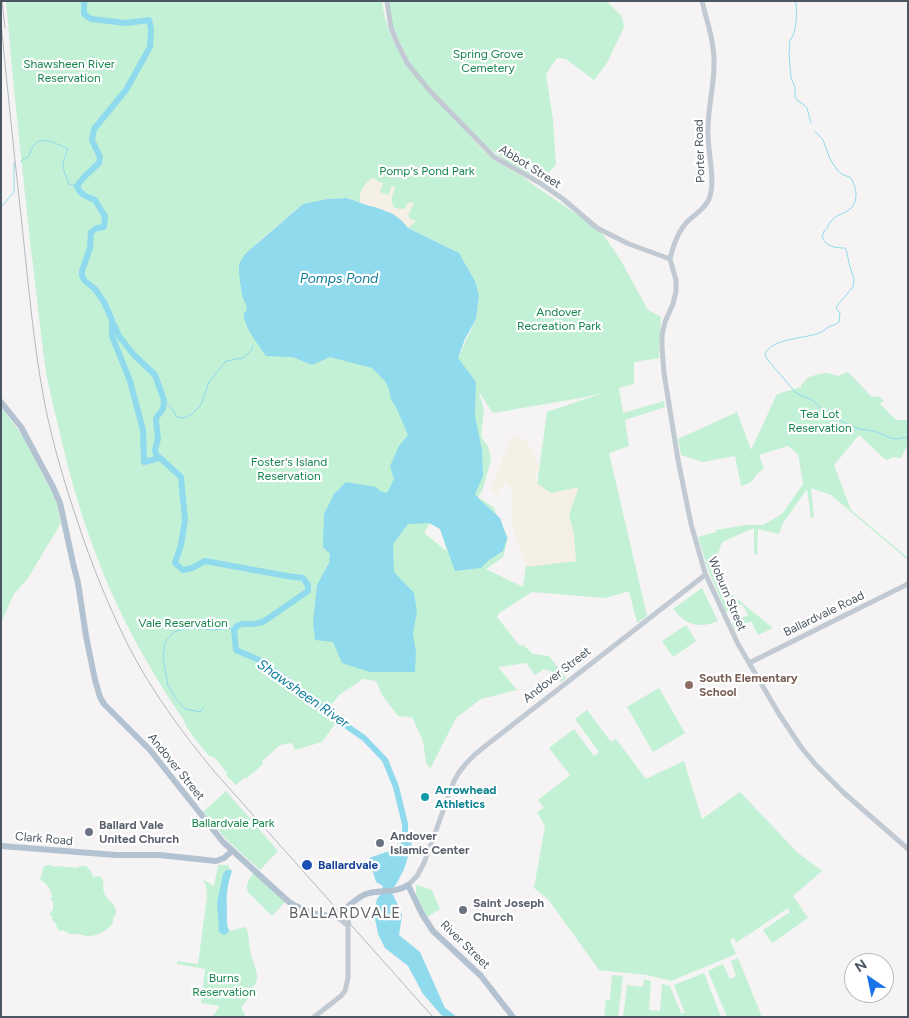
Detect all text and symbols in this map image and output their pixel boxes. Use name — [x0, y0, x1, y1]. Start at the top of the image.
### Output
park label: Spring Grove Cemetery — [453, 47, 523, 75]
park label: Shawsheen River Reservation — [23, 57, 115, 85]
street label: Porter Road — [692, 119, 708, 183]
street label: Abbot Street — [496, 142, 564, 192]
park label: Pomp's Pond Park — [379, 164, 475, 178]
water label: Pomps Pond — [300, 271, 378, 287]
park label: Andover Recreation Park — [517, 305, 601, 333]
park label: Tea Lot Reservation — [788, 407, 852, 435]
park label: Foster's Island Reservation — [251, 455, 327, 483]
street label: Woburn Street — [705, 555, 749, 633]
street label: Ballardvale Road — [781, 588, 867, 640]
park label: Vale Reservation — [138, 616, 228, 630]
street label: Andover Street — [520, 644, 594, 706]
water label: Shawsheen River — [254, 656, 352, 732]
place label: South Elementary School — [699, 671, 798, 699]
marker: South Elementary School — [683, 679, 695, 691]
street label: Andover Street — [145, 731, 207, 803]
place label: Arrowhead Athletics — [435, 783, 496, 811]
marker: Arrowhead Athletics — [419, 791, 431, 803]
park label: Ballardvale Park — [191, 816, 275, 830]
place label: Ballard Vale United Church — [99, 818, 179, 846]
marker: Ballard Vale United Church — [83, 826, 95, 838]
street label: Clark Road — [15, 829, 73, 849]
place label: Andover Islamic Center — [390, 829, 469, 857]
marker: Andover Islamic Center — [374, 837, 386, 849]
marker: Ballardvale — [300, 858, 314, 872]
place label: Ballardvale — [318, 858, 378, 872]
place label: Saint Joseph Church — [473, 896, 544, 924]
marker: Saint Joseph Church — [457, 904, 469, 916]
district label: BALLARDVALE — [288, 905, 402, 923]
street label: River Street — [437, 918, 493, 972]
north arrow — [844, 953, 894, 1003]
text: N — [852, 956, 870, 976]
park label: Burns Reservation — [192, 971, 256, 999]

